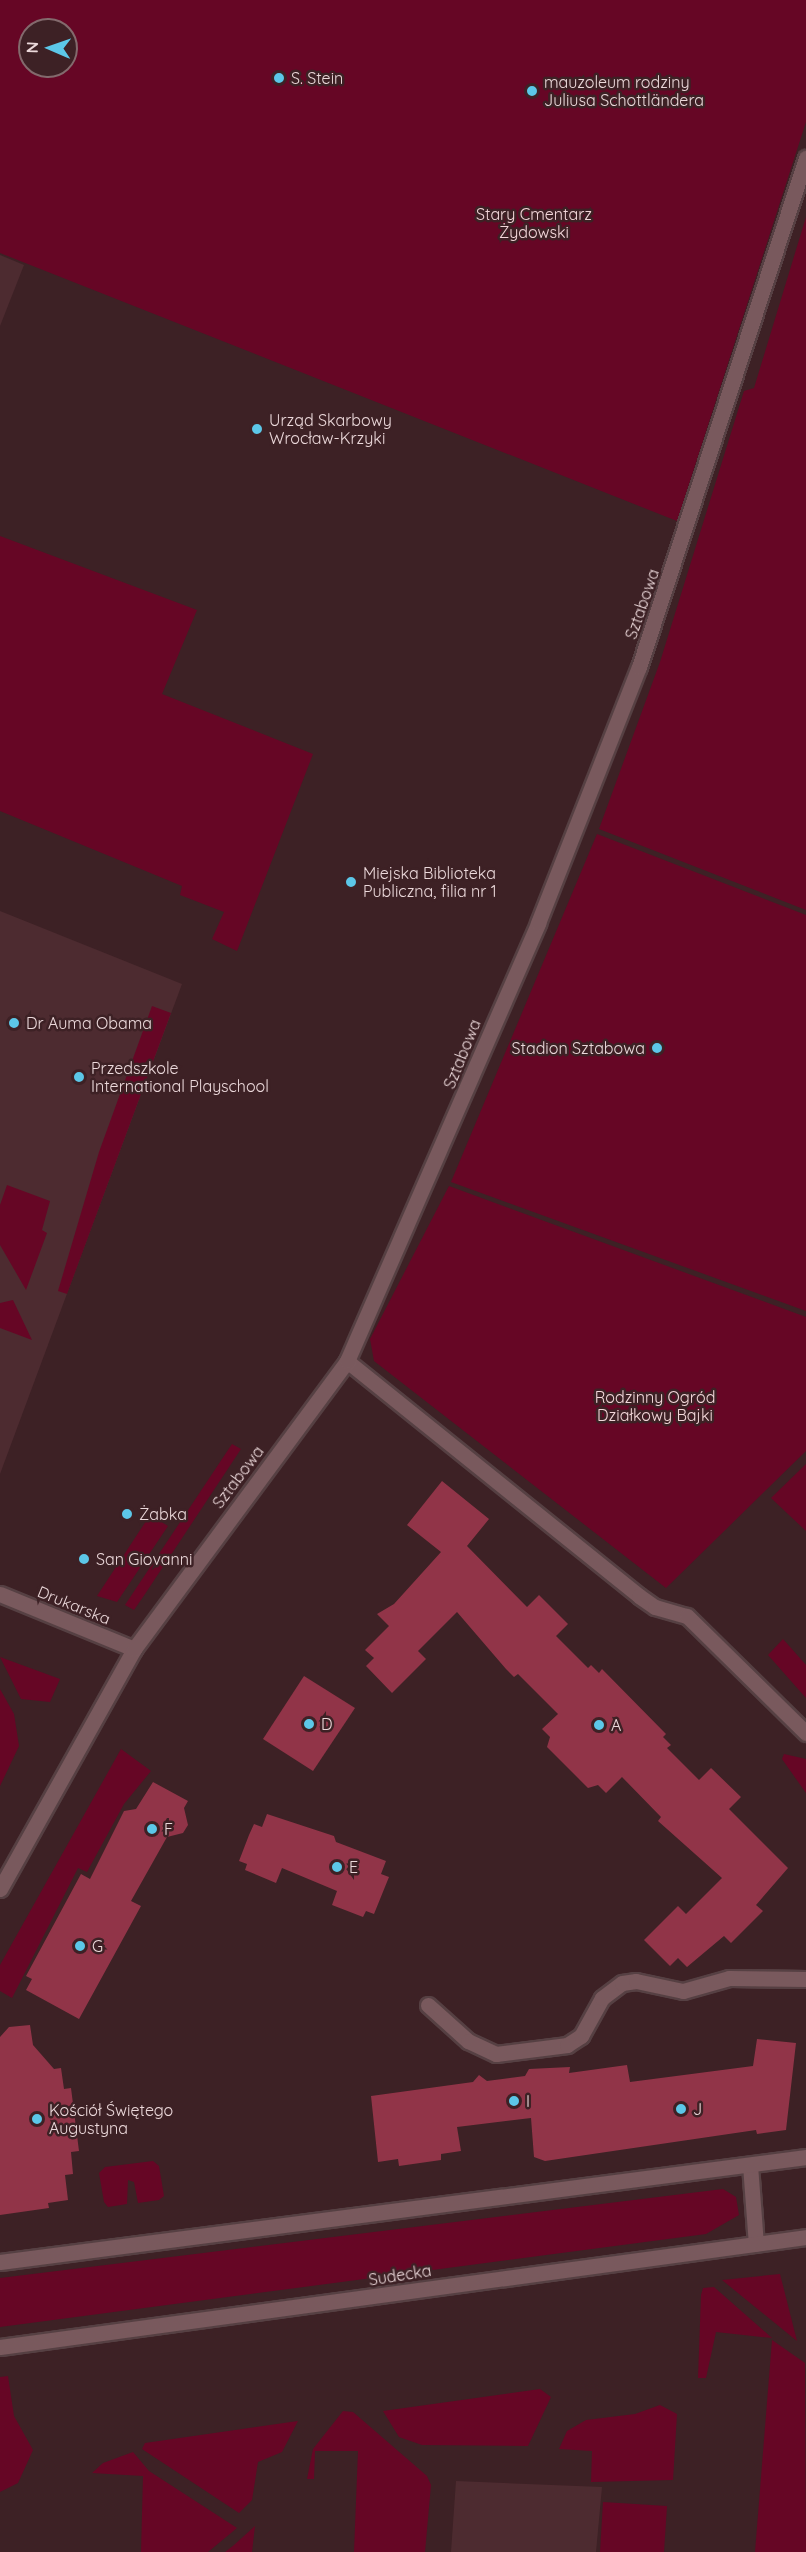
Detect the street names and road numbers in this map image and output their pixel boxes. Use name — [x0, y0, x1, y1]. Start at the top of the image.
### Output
street label: Sztabowa — [621, 566, 663, 642]
street label: Sztabowa — [439, 1017, 485, 1091]
street label: Sztabowa — [208, 1442, 268, 1512]
street label: Drukarska — [35, 1582, 113, 1628]
street label: Sudecka — [367, 2261, 433, 2289]

